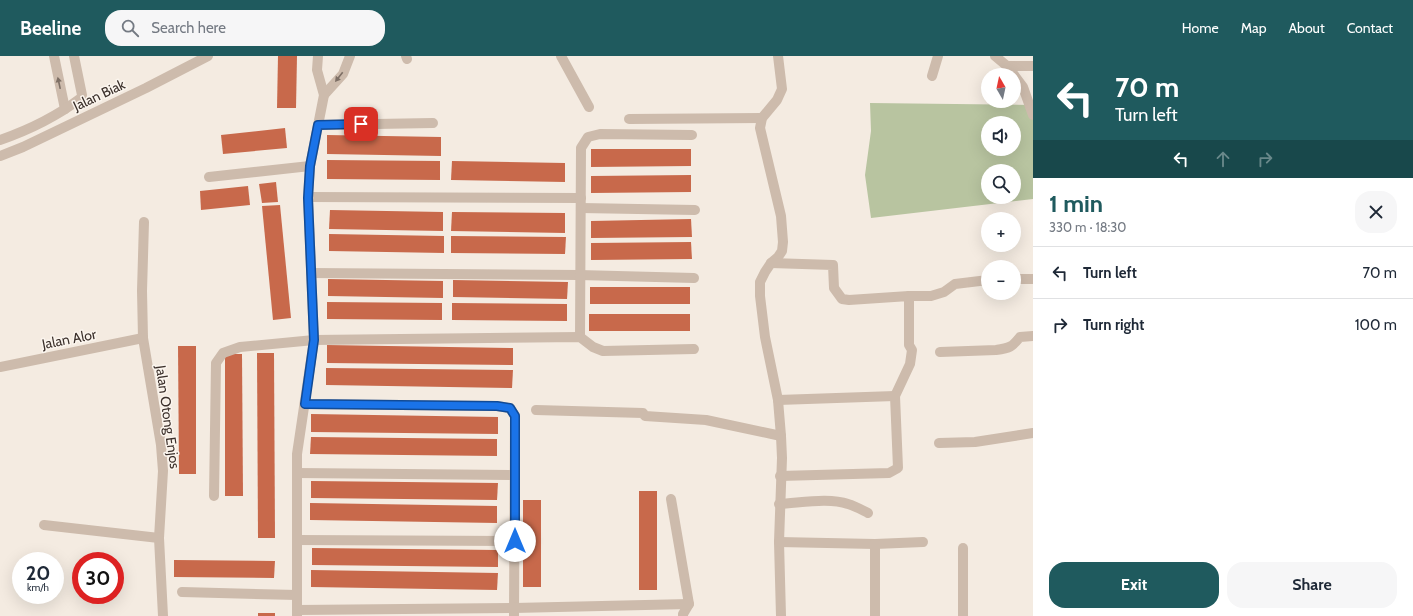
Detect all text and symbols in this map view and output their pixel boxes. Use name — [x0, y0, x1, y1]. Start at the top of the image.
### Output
search box — [105, 10, 385, 46]
text: Beeline — [20, 17, 81, 40]
icon: search — [119, 17, 141, 39]
text: Search here — [151, 19, 226, 37]
text: Home — [1182, 19, 1219, 37]
text: Map — [1241, 19, 1266, 37]
text: About — [1288, 19, 1325, 37]
text: Contact — [1347, 19, 1393, 37]
north arrow — [981, 68, 1021, 108]
map controls — [981, 68, 1021, 300]
text: 70 m — [1115, 70, 1179, 104]
one-way arrow — [335, 72, 344, 83]
icon: left — [1049, 72, 1101, 124]
street label: Jalan Biak — [69, 75, 129, 115]
one-way arrow — [56, 76, 62, 89]
text: Turn left — [1115, 104, 1178, 126]
pin — [344, 107, 378, 141]
icon: arrive — [350, 113, 372, 135]
button: sound — [981, 116, 1021, 156]
icon: left — [1170, 148, 1192, 170]
icon: ahead — [1212, 148, 1234, 170]
icon: right — [1254, 148, 1276, 170]
button: search — [981, 164, 1021, 204]
text: 1 min — [1049, 189, 1103, 218]
button: close — [1355, 191, 1397, 233]
button: + — [981, 212, 1021, 252]
text: 330 m · 18:30 — [1049, 219, 1126, 235]
button: − — [981, 260, 1021, 300]
icon: left — [1049, 262, 1071, 284]
text: Turn left — [1083, 264, 1137, 282]
text: 70 m — [1363, 264, 1397, 282]
icon: right — [1049, 314, 1071, 336]
text: Turn right — [1083, 316, 1144, 334]
text: 100 m — [1355, 316, 1397, 334]
street label: Jalan Alor — [39, 325, 98, 353]
street label: Jalan Otong Enjos — [152, 363, 184, 470]
position arrow — [494, 520, 536, 562]
speed limit sign: 30 — [72, 552, 124, 604]
text: 20 — [26, 561, 50, 585]
button: Exit — [1049, 562, 1219, 608]
button: Share — [1227, 562, 1397, 608]
text: km/h — [27, 581, 49, 594]

